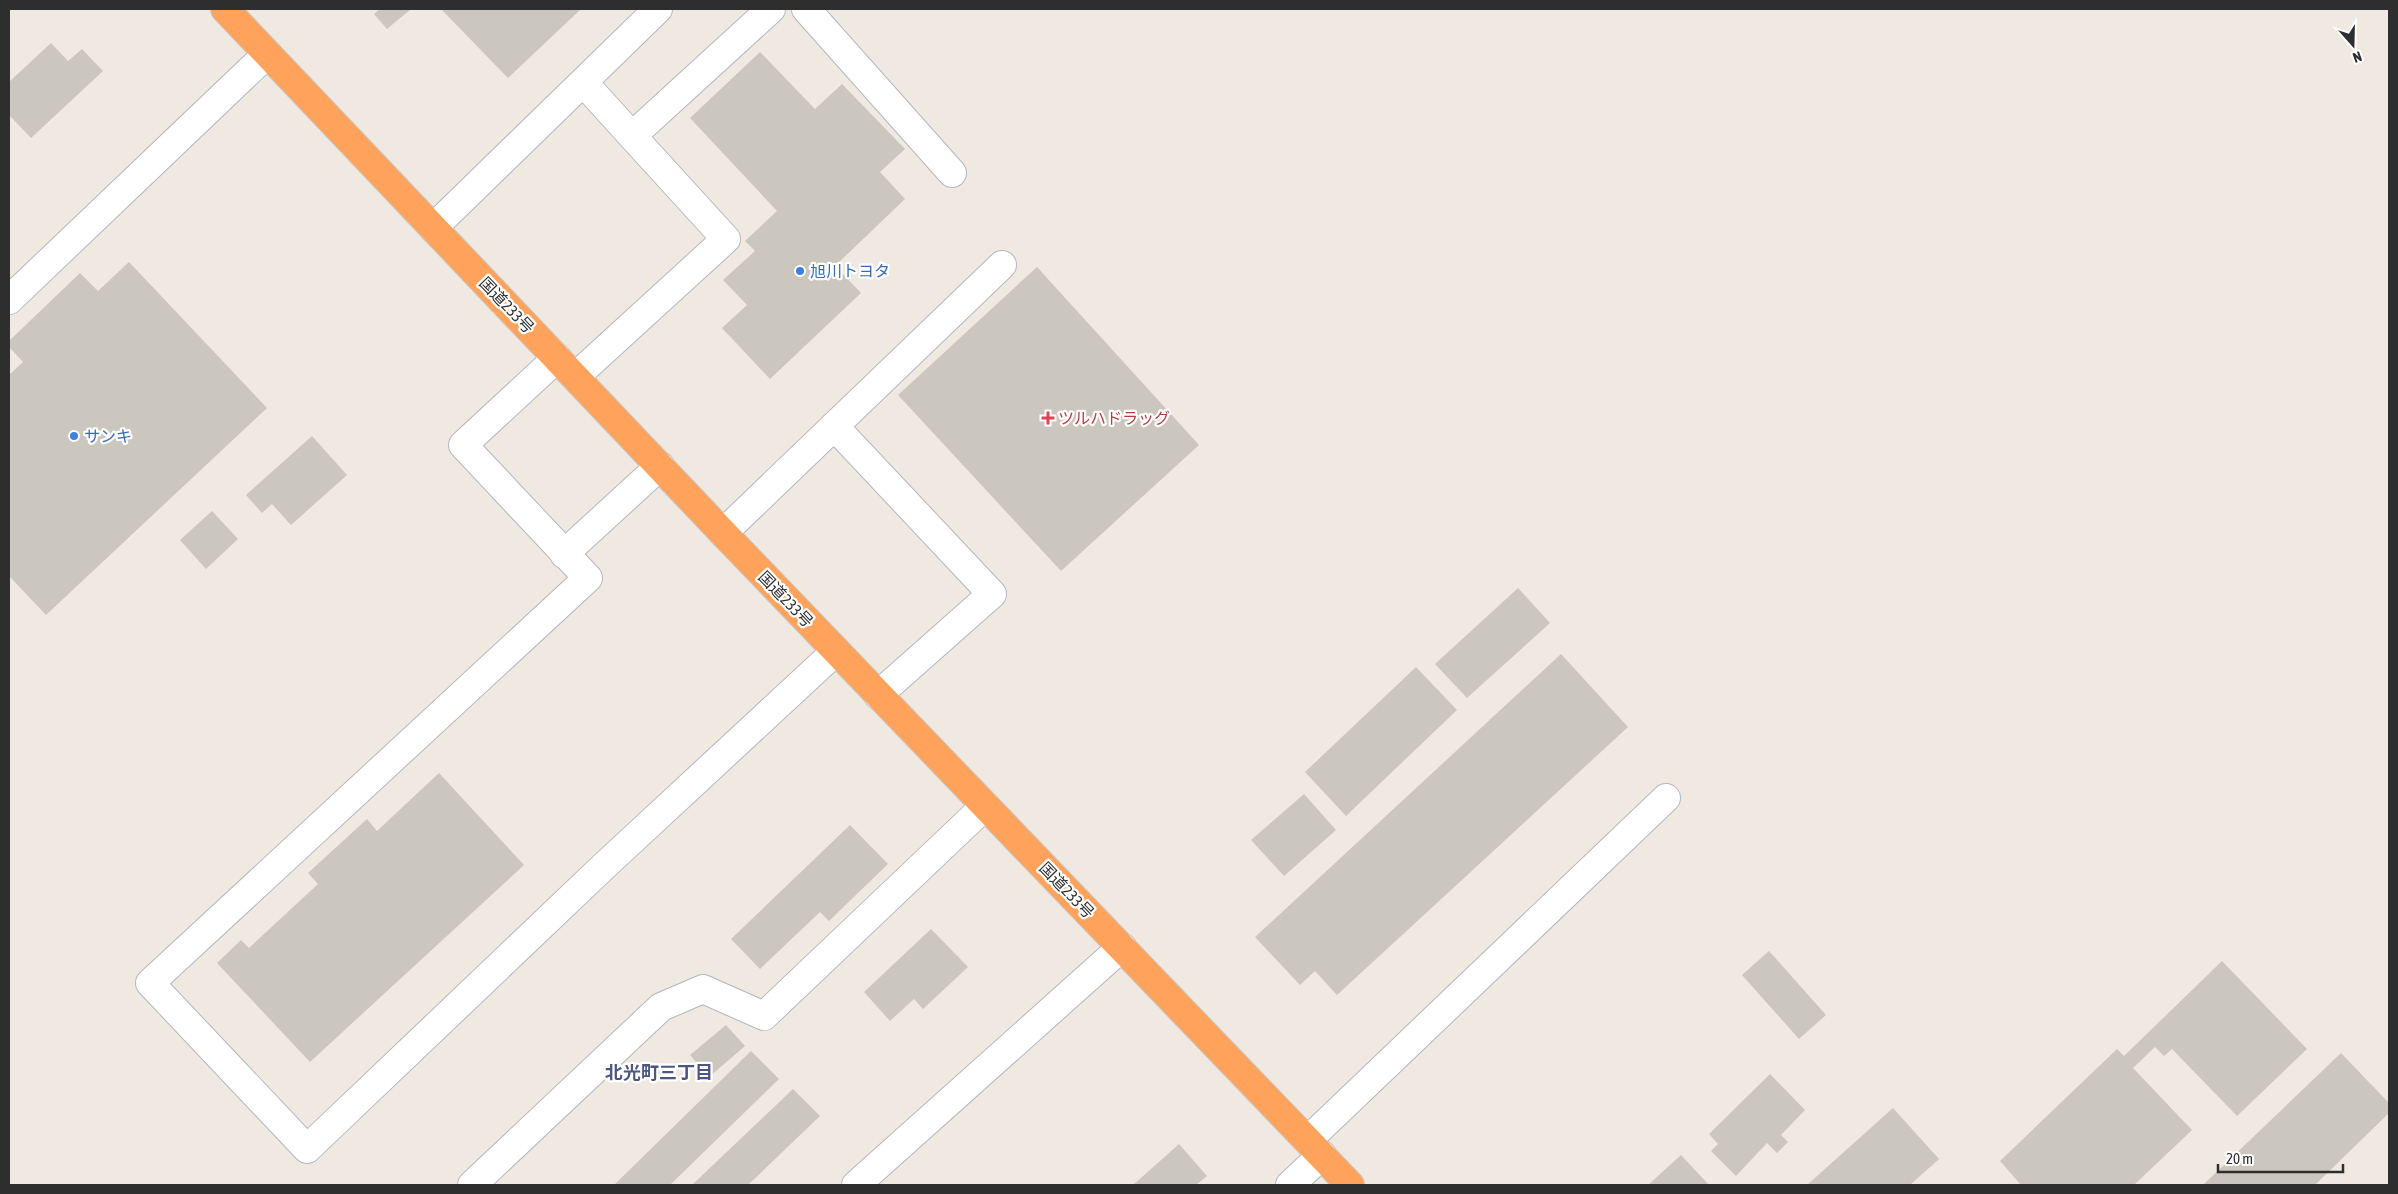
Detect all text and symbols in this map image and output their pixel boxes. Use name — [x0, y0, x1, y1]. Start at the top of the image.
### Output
north arrow — [2328, 20, 2378, 70]
text: N — [2351, 48, 2364, 66]
place label: 旭川トヨタ — [810, 262, 890, 280]
marker: 旭川トヨタ — [794, 265, 806, 277]
street label: 国道233号 — [476, 273, 538, 337]
place label: ツルハドラッグ — [1058, 409, 1170, 427]
marker: ツルハドラッグ — [1042, 412, 1054, 424]
place label: サンキ — [84, 427, 132, 445]
marker: サンキ — [68, 430, 80, 442]
street label: 国道233号 — [755, 567, 817, 631]
street label: 国道233号 — [1036, 858, 1098, 922]
district label: 北光町三丁目 — [605, 1062, 713, 1083]
scale bar — [2218, 1142, 2343, 1174]
text: 20 m — [2226, 1150, 2253, 1167]

